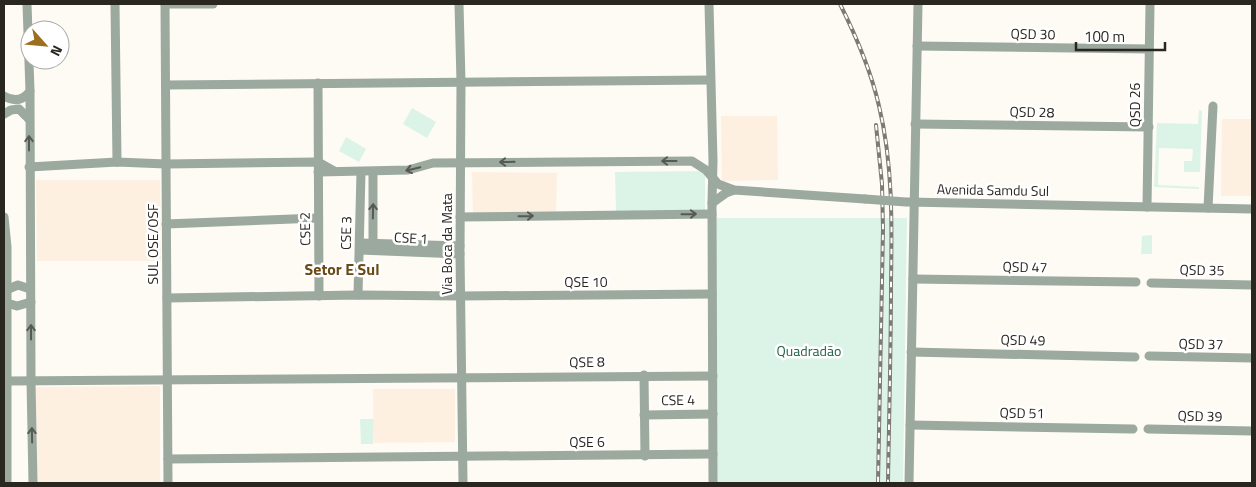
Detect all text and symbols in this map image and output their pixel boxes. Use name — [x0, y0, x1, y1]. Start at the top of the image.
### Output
north arrow — [20, 20, 70, 70]
scale bar — [1076, 20, 1165, 52]
street label: QSD 30 — [1011, 23, 1056, 44]
text: 100 m — [1084, 25, 1125, 48]
text: N — [45, 42, 69, 60]
street label: QSD 26 — [1124, 83, 1145, 127]
street label: QSD 28 — [1010, 101, 1055, 122]
one-way arrow — [24, 135, 34, 152]
one-way arrow — [661, 156, 678, 166]
one-way arrow — [499, 157, 515, 167]
one-way arrow — [405, 165, 421, 174]
street label: Avenida Samdu Sul — [937, 178, 1049, 201]
street label: Via Boca da Mata — [436, 193, 457, 295]
one-way arrow — [368, 203, 378, 220]
street label: SUL OSE/OSF — [142, 204, 163, 284]
one-way arrow — [680, 209, 697, 219]
one-way arrow — [518, 211, 534, 221]
street label: CSE 2 — [294, 212, 315, 246]
street label: CSE 3 — [335, 216, 356, 250]
street label: CSE 1 — [394, 226, 428, 249]
street label: QSD 47 — [1003, 256, 1048, 277]
district label: Setor E Sul — [305, 257, 379, 281]
street label: QSD 35 — [1180, 259, 1225, 280]
street label: QSE 10 — [564, 271, 608, 292]
one-way arrow — [26, 324, 36, 340]
street label: QSD 49 — [1001, 329, 1046, 350]
street label: QSD 37 — [1179, 333, 1224, 354]
park label: Quadradão — [777, 340, 841, 361]
street label: QSE 8 — [569, 351, 605, 372]
street label: CSE 4 — [661, 389, 695, 410]
street label: QSD 51 — [1000, 402, 1045, 423]
street label: QSD 39 — [1178, 405, 1223, 426]
one-way arrow — [27, 427, 37, 443]
street label: QSE 6 — [569, 431, 605, 452]

